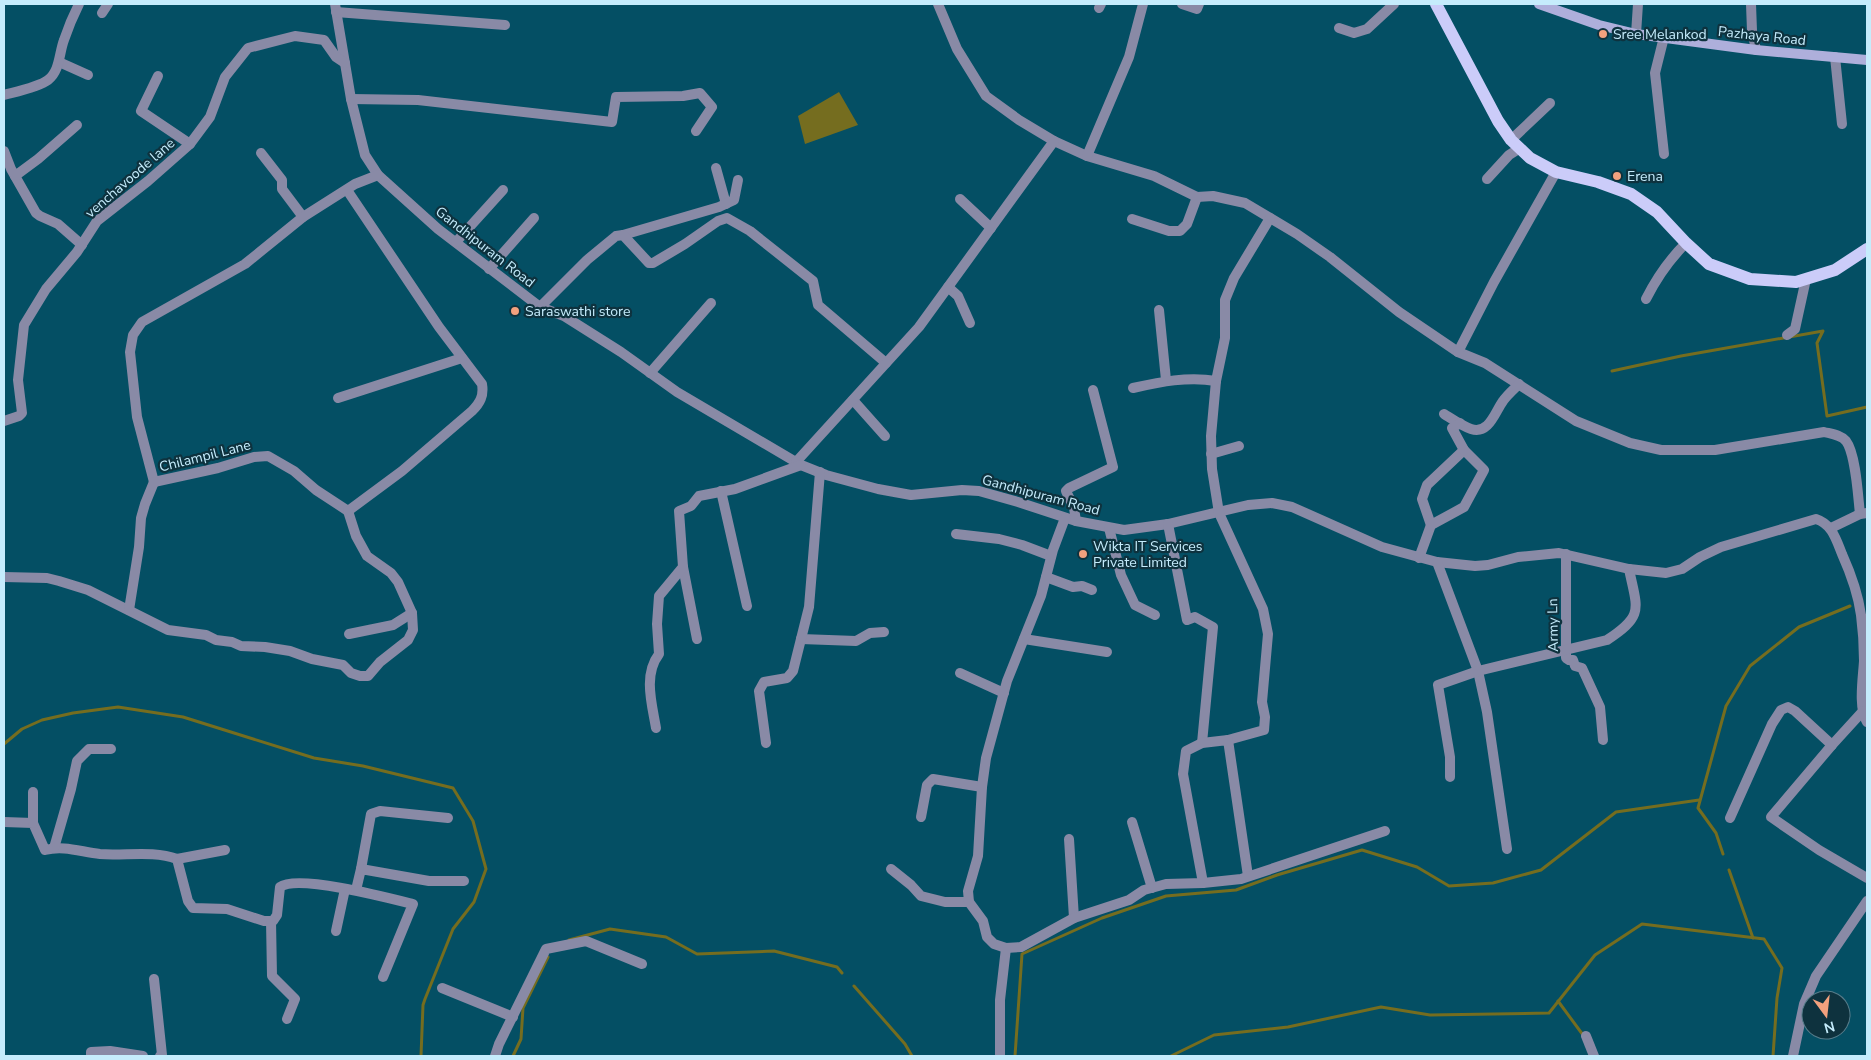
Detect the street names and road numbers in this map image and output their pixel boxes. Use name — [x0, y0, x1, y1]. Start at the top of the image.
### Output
street label: Pazhaya Road — [1717, 22, 1807, 50]
street label: venchavoode lane — [81, 134, 179, 222]
street label: Gandhipuram Road — [431, 202, 539, 292]
street label: Chilampil Lane — [157, 435, 253, 477]
street label: Gandhipuram Road — [980, 470, 1102, 520]
street label: Army Ln — [1543, 598, 1563, 652]

